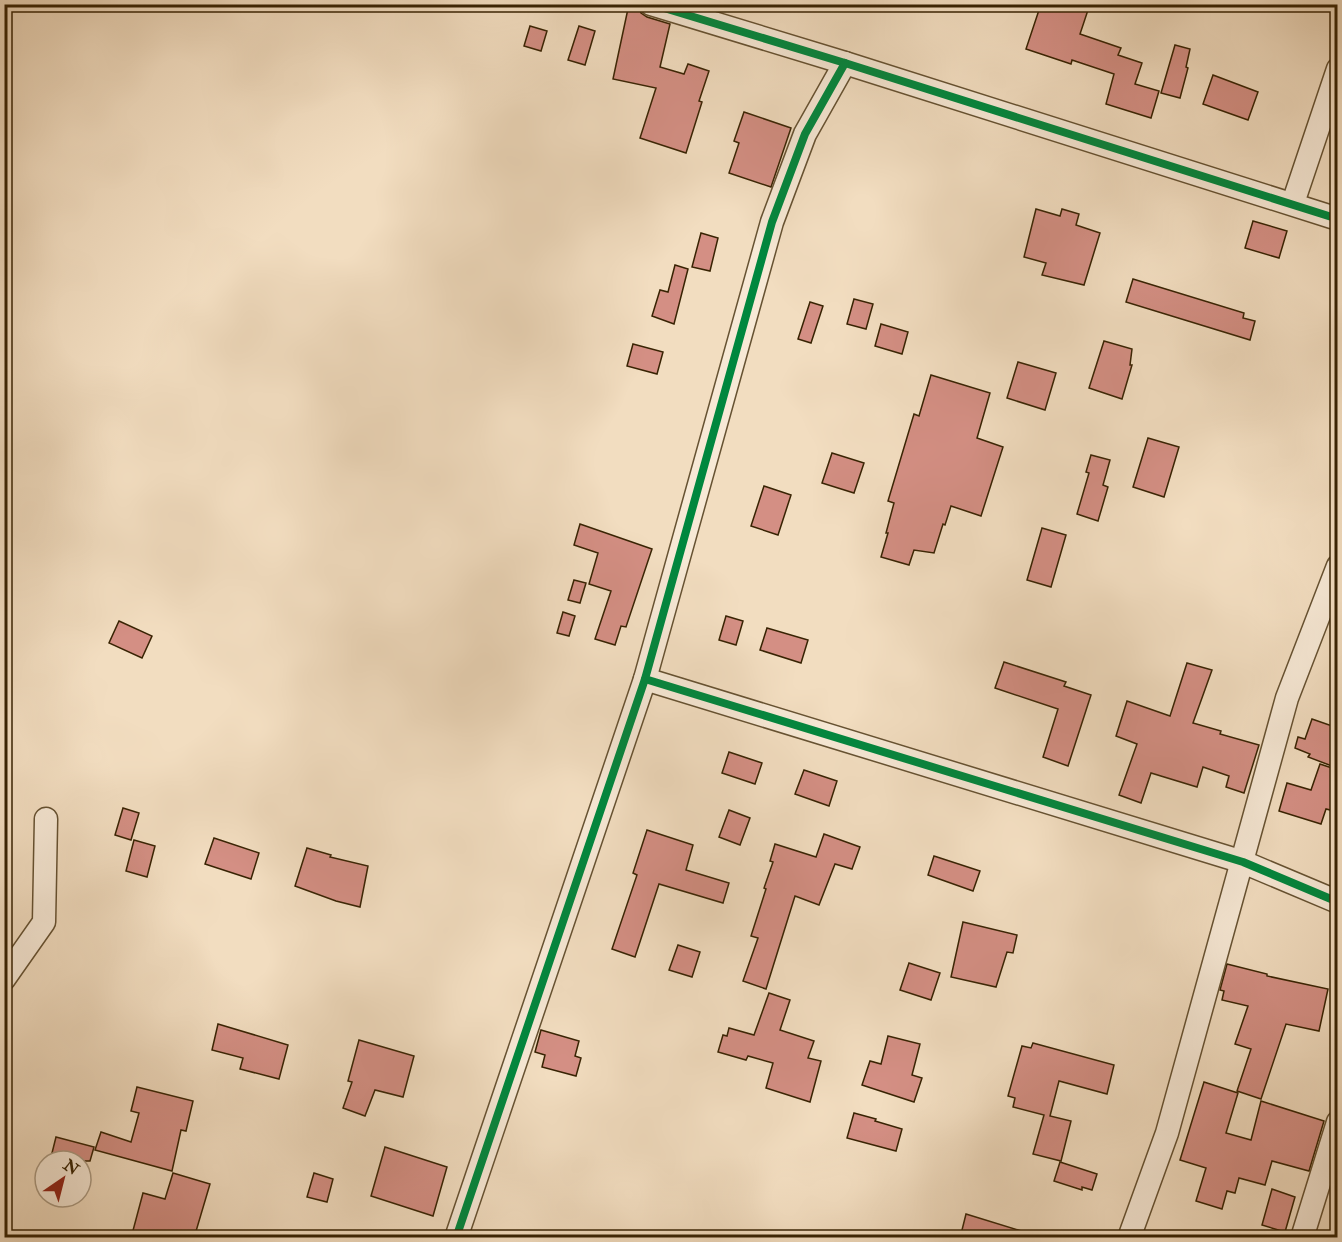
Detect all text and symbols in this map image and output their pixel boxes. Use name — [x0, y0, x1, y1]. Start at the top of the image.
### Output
north arrow — [33, 1149, 93, 1209]
text: N — [59, 1155, 83, 1180]

